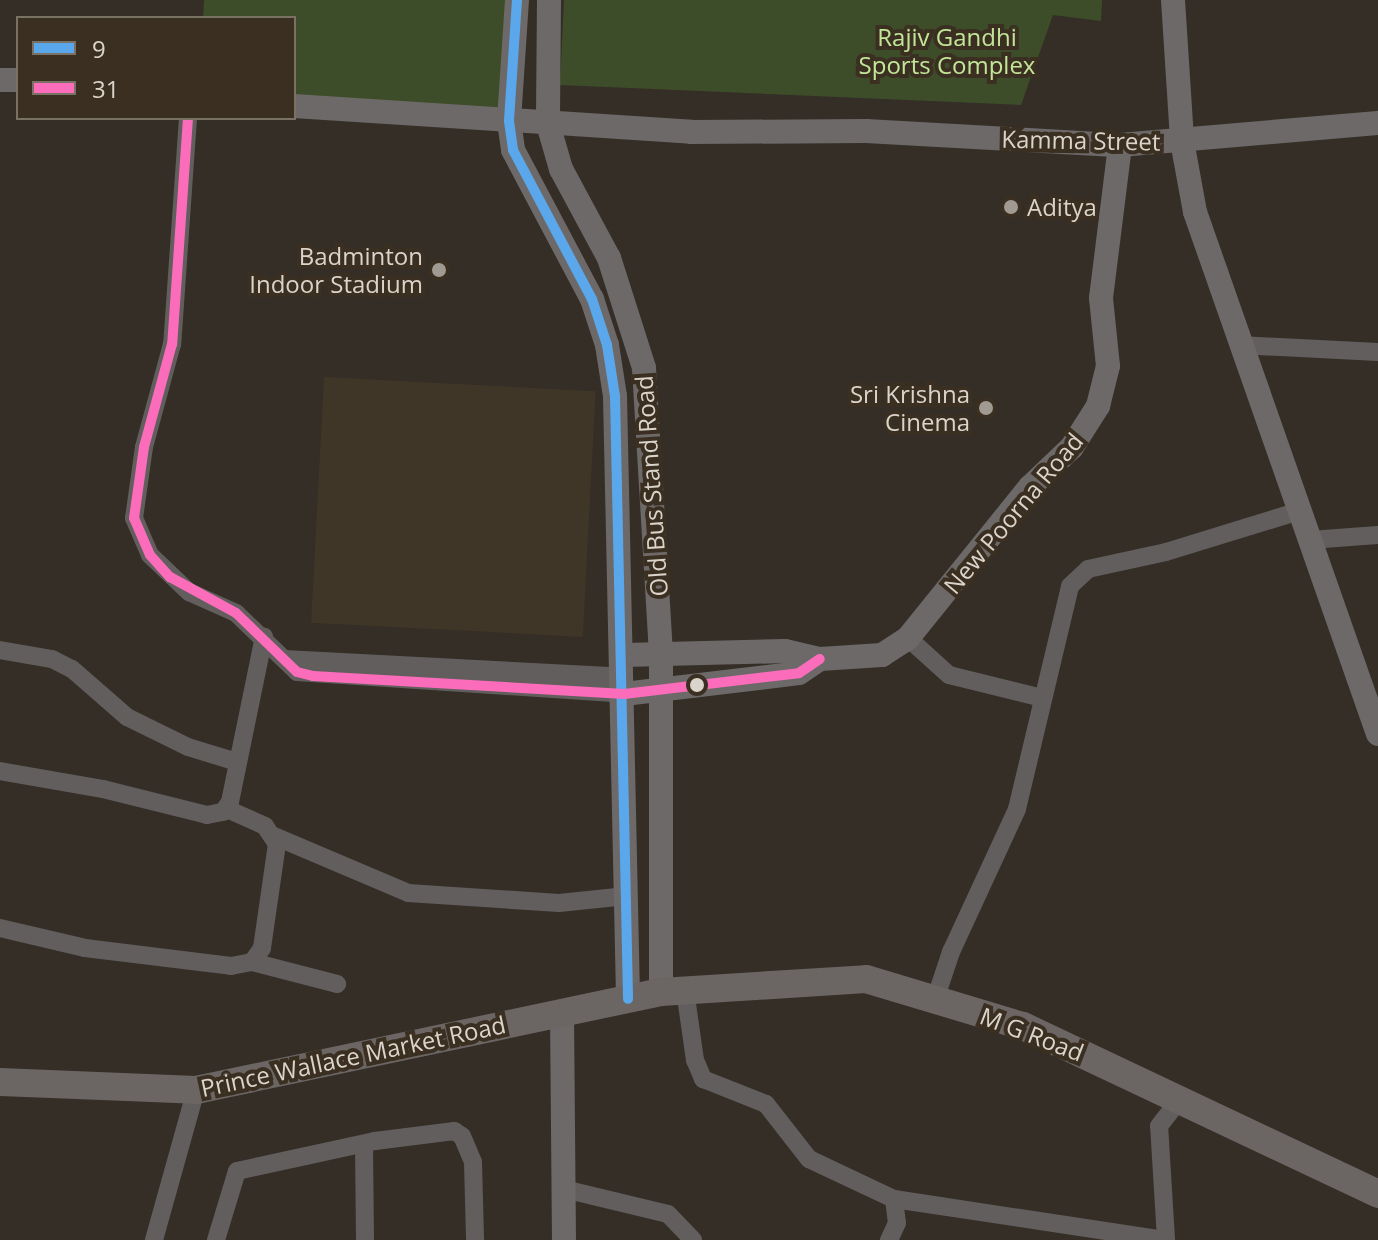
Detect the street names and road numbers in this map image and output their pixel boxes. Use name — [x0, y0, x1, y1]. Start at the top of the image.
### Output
street label: Kamma Street — [1001, 124, 1161, 156]
street label: Old Bus Stand Road — [629, 375, 673, 597]
street label: New Poorna Road — [937, 427, 1089, 599]
street label: M G Road — [976, 1001, 1088, 1067]
street label: Prince Wallace Market Road — [198, 1010, 508, 1102]

